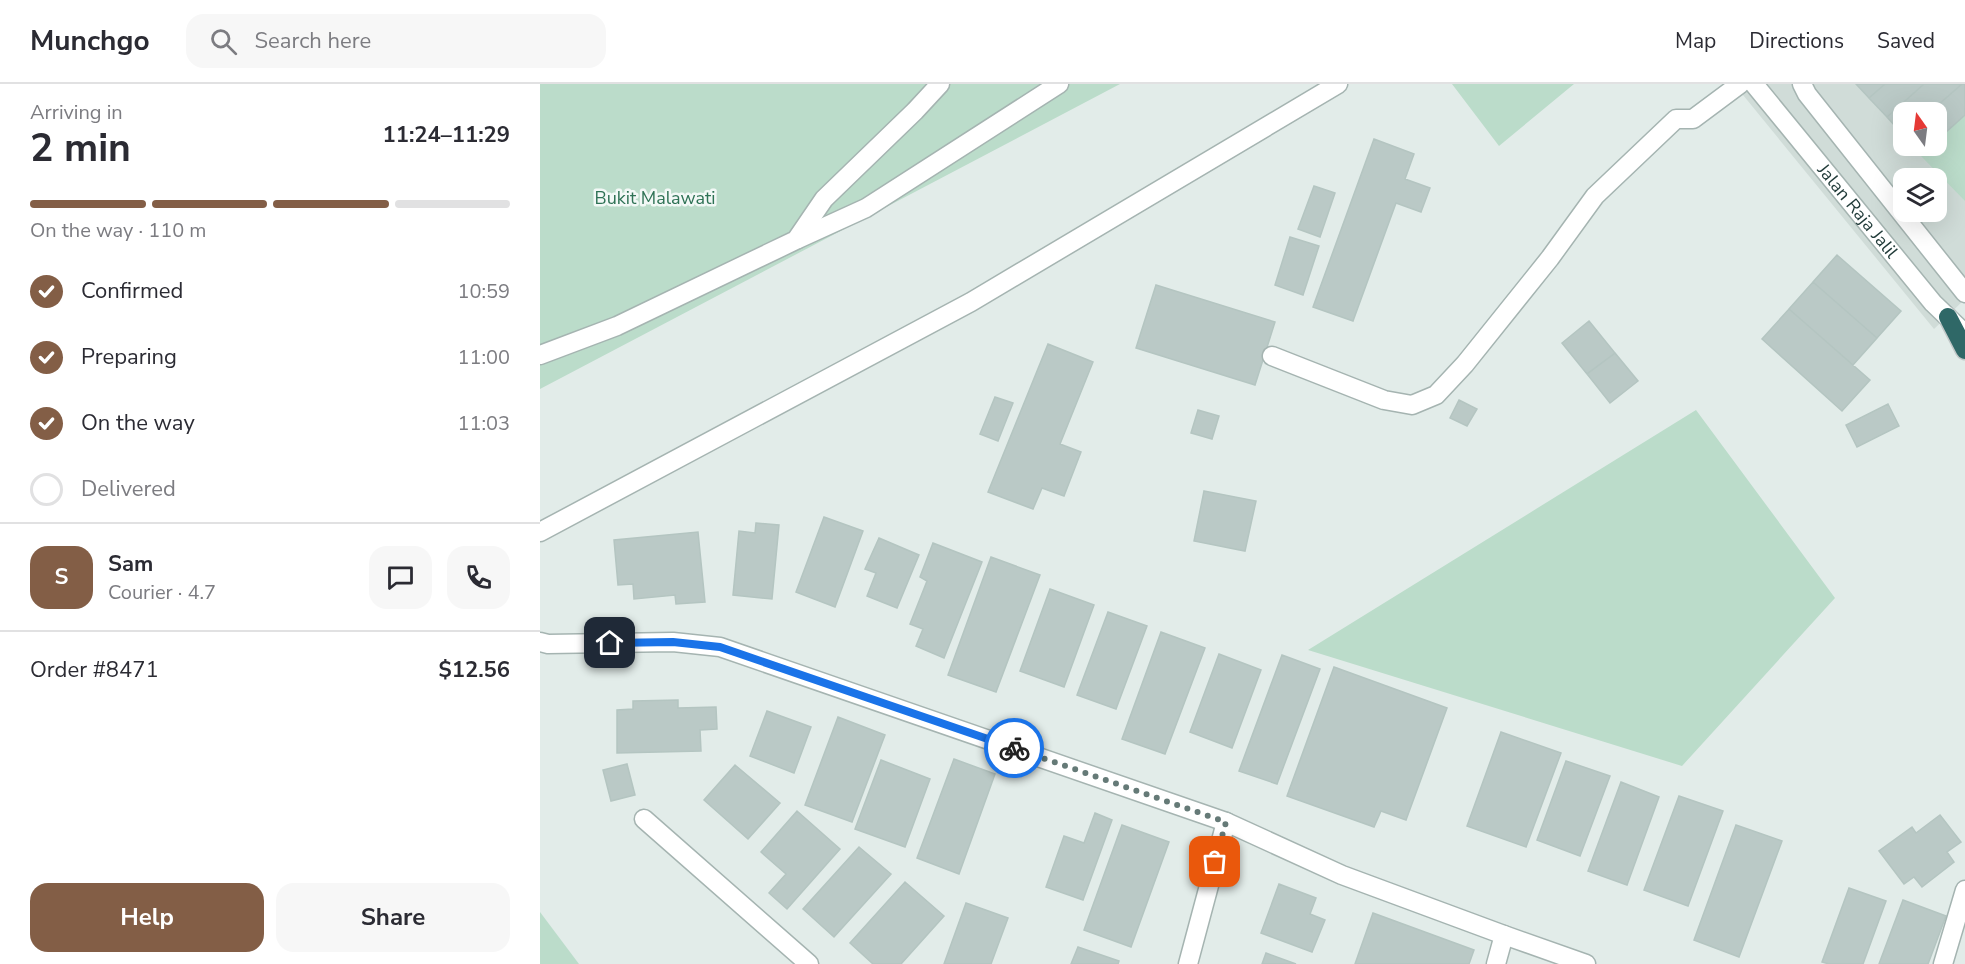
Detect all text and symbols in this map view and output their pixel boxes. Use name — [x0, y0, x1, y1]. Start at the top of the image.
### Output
search box — [186, 14, 606, 68]
text: Munchgo — [30, 22, 150, 60]
icon: search — [207, 25, 240, 58]
text: Search here — [255, 26, 371, 56]
text: Map — [1675, 27, 1716, 55]
text: Directions — [1749, 27, 1844, 55]
text: Saved — [1877, 27, 1935, 55]
text: Arriving in — [30, 99, 123, 126]
north arrow — [1893, 102, 1947, 156]
map controls — [1893, 102, 1947, 222]
text: 11:24–11:29 — [382, 120, 510, 150]
text: 2 min — [30, 122, 131, 175]
street label: Jalan Raja Jalil — [1811, 158, 1904, 264]
button: layers — [1893, 168, 1947, 222]
park label: Bukit Malawati — [594, 186, 716, 210]
text: On the way · 110 m — [30, 217, 206, 244]
icon: check — [30, 275, 63, 308]
text: Confirmed — [81, 276, 183, 306]
text: 10:59 — [457, 278, 510, 305]
icon: check — [30, 341, 63, 374]
text: Preparing — [81, 342, 177, 372]
text: 11:00 — [457, 344, 510, 371]
icon: check — [30, 407, 63, 440]
text: On the way — [81, 408, 195, 438]
text: 11:03 — [457, 410, 510, 437]
text: Delivered — [81, 474, 176, 504]
button: chat — [369, 546, 432, 609]
button: phone — [447, 546, 510, 609]
text: Sam — [108, 549, 153, 579]
text: S — [55, 562, 68, 592]
text: Courier · 4.7 — [108, 579, 216, 606]
pin — [584, 617, 635, 668]
icon: home — [593, 626, 626, 659]
text: Order #8471 — [30, 655, 159, 685]
text: $12.56 — [439, 655, 510, 685]
courier — [984, 718, 1044, 778]
icon: bike — [998, 732, 1031, 765]
pin — [1189, 836, 1240, 887]
icon: bag — [1198, 845, 1231, 878]
button: Help — [30, 883, 264, 952]
button: Share — [276, 883, 510, 952]

